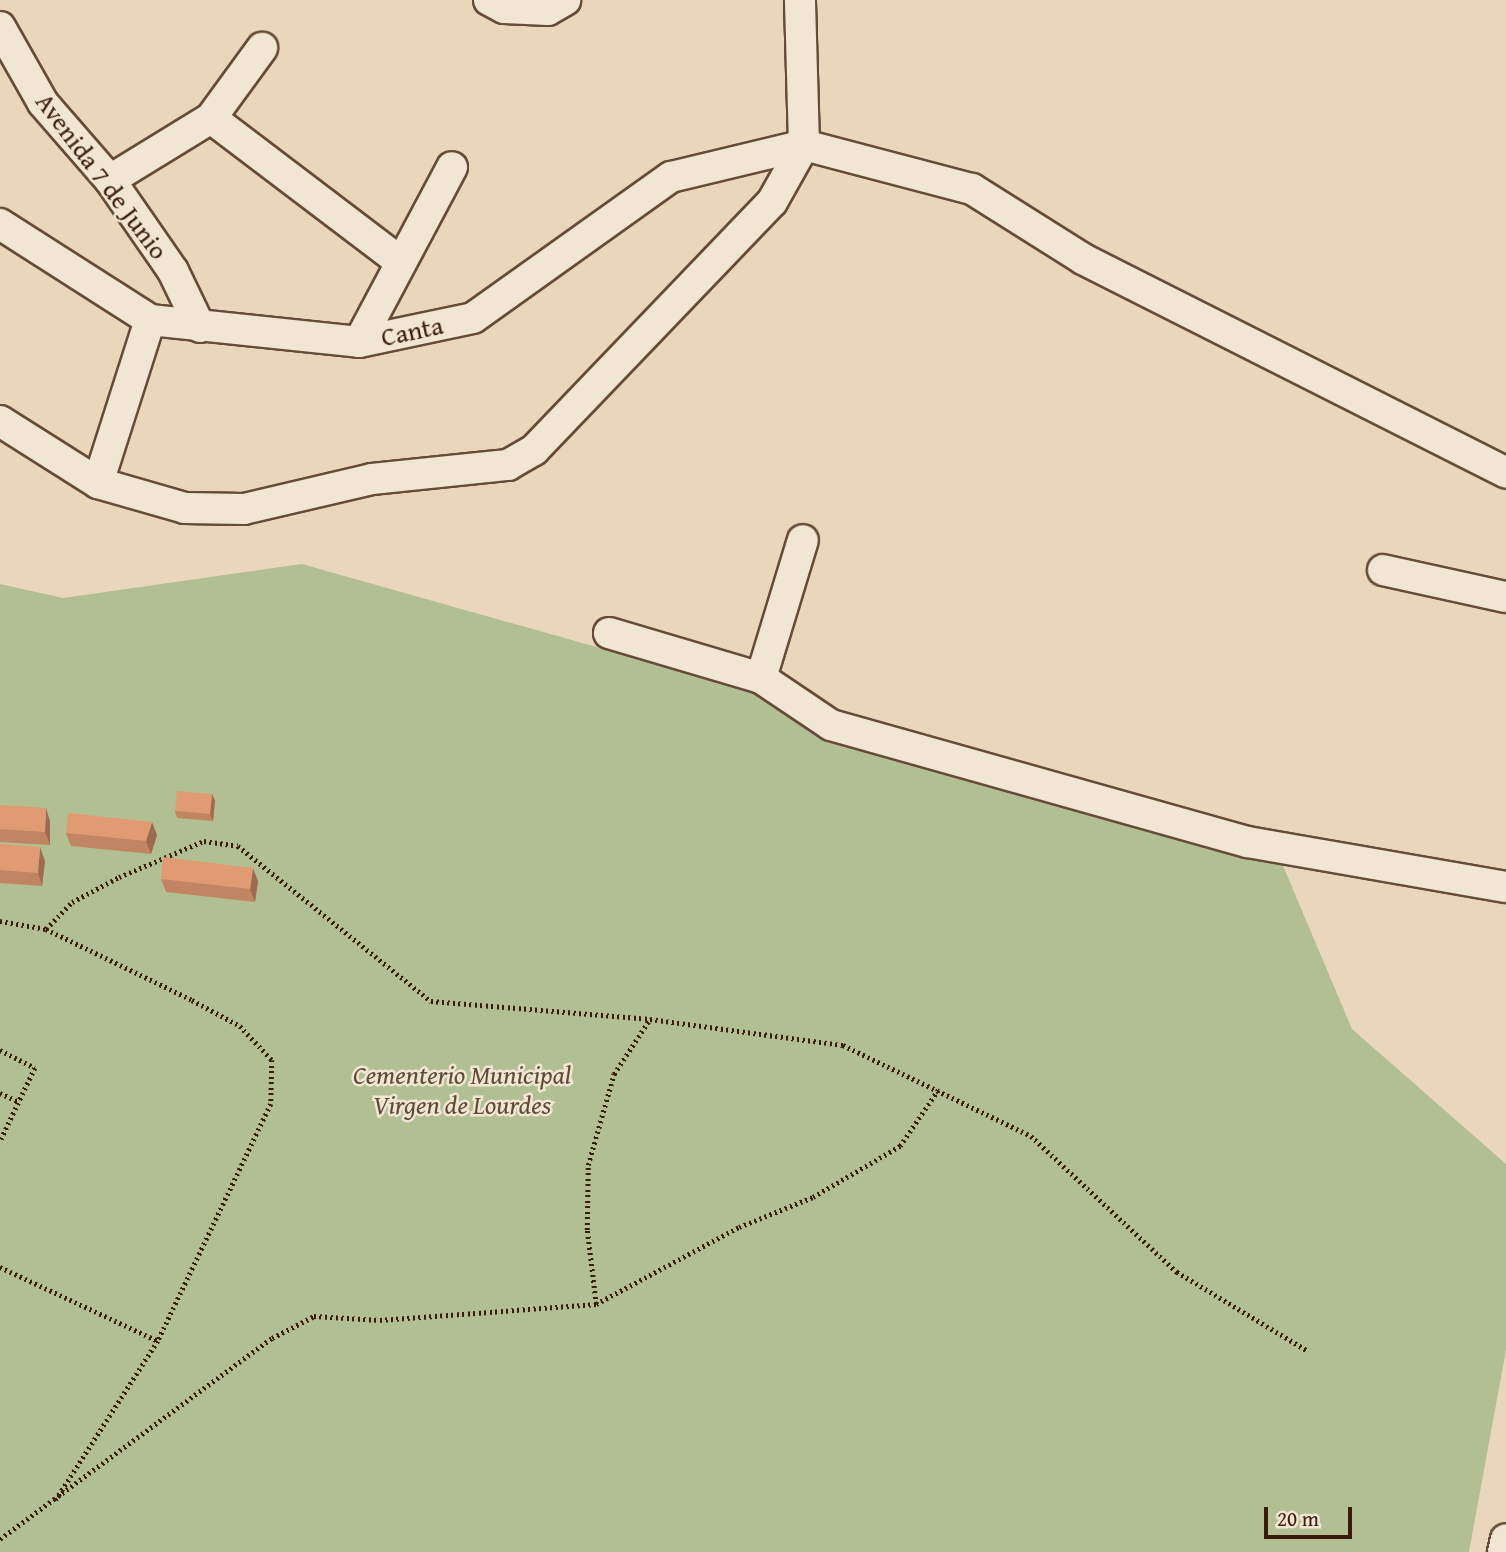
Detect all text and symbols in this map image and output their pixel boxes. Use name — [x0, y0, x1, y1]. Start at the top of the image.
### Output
street label: Avenida 7 de Junio — [29, 87, 175, 265]
street label: Canta — [378, 309, 446, 353]
park label: Cementerio Municipal Virgen de Lourdes — [353, 1059, 571, 1120]
scale bar — [1268, 1492, 1356, 1536]
text: 20 m — [1277, 1503, 1319, 1534]

